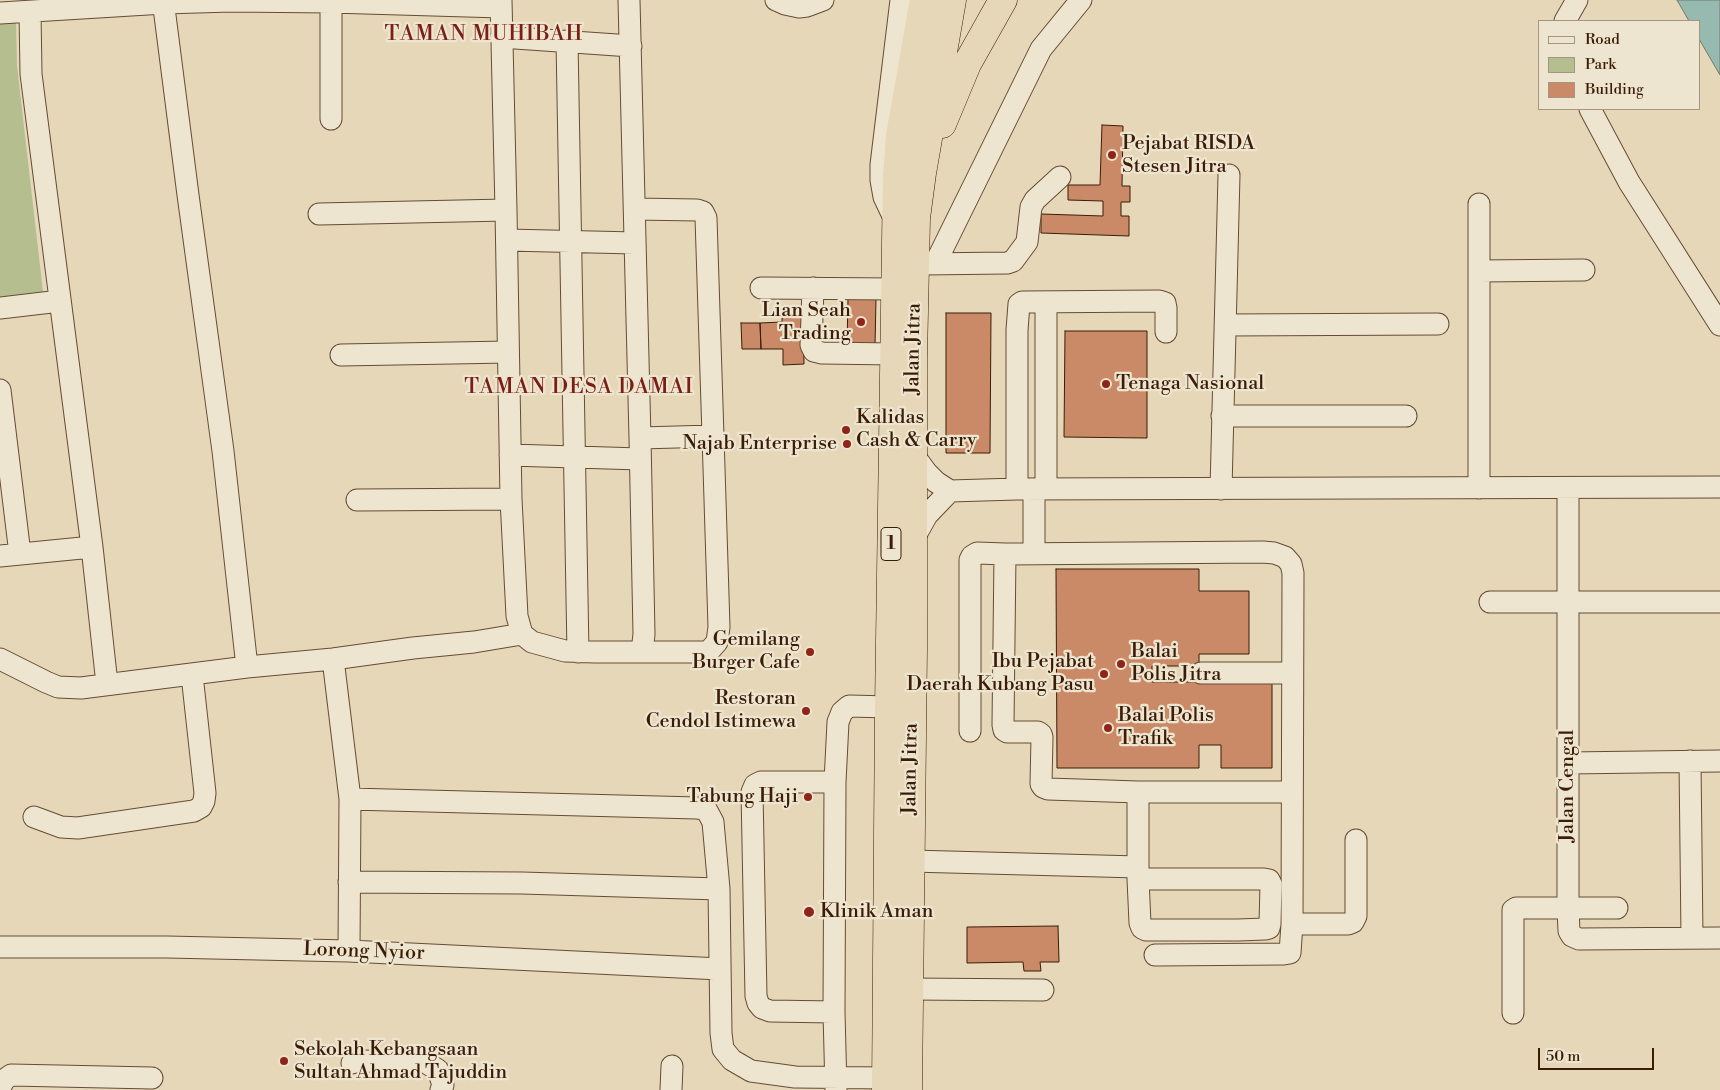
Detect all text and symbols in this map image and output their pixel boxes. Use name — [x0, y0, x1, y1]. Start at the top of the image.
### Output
legend — [1538, 20, 1700, 110]
district label: TAMAN MUHIBAH — [383, 22, 585, 48]
text: Road — [1585, 30, 1620, 49]
text: Park — [1585, 55, 1616, 74]
text: Building — [1585, 80, 1644, 99]
place label: Pejabat RISDA Stesen Jitra — [1122, 132, 1255, 179]
marker: Pejabat RISDA Stesen Jitra — [1106, 149, 1118, 161]
place label: Lian Seah Trading — [761, 299, 851, 346]
street label: Jalan Jitra — [901, 303, 927, 395]
marker: Lian Seah Trading — [855, 316, 867, 328]
place label: Tenaga Nasional — [1116, 372, 1264, 396]
district label: TAMAN DESA DAMAI — [462, 375, 696, 401]
marker: Tenaga Nasional — [1100, 378, 1112, 390]
place label: Kalidas Cash & Carry — [856, 406, 977, 453]
marker: Kalidas Cash & Carry — [840, 424, 852, 436]
place label: Najab Enterprise — [682, 432, 837, 456]
marker: Najab Enterprise — [841, 438, 853, 450]
road number: 1 — [881, 528, 901, 560]
place label: Gemilang Burger Cafe — [692, 628, 800, 675]
place label: Balai Polis Jitra — [1131, 640, 1221, 687]
marker: Gemilang Burger Cafe — [804, 646, 816, 658]
place label: Ibu Pejabat Daerah Kubang Pasu — [906, 650, 1094, 697]
marker: Balai Polis Jitra — [1115, 658, 1127, 670]
marker: Ibu Pejabat Daerah Kubang Pasu — [1098, 668, 1110, 680]
place label: Restoran Cendol Istimewa — [646, 687, 796, 734]
place label: Balai Polis Trafik — [1118, 704, 1214, 751]
marker: Restoran Cendol Istimewa — [800, 705, 812, 717]
marker: Balai Polis Trafik — [1102, 722, 1114, 734]
street label: Jalan Jitra — [898, 723, 924, 815]
street label: Jalan Cengal — [1556, 730, 1580, 842]
place label: Tabung Haji — [687, 785, 798, 809]
marker: Tabung Haji — [802, 791, 814, 803]
place label: Klinik Aman — [820, 900, 933, 924]
marker: Klinik Aman — [802, 905, 816, 919]
street label: Lorong Nyior — [303, 938, 425, 966]
place label: Sekolah Kebangsaan Sultan Ahmad Tajuddin — [294, 1038, 507, 1085]
scale bar — [1540, 1038, 1656, 1070]
text: 50 m — [1546, 1047, 1580, 1066]
marker: Sekolah Kebangsaan Sultan Ahmad Tajuddin — [278, 1055, 290, 1067]

